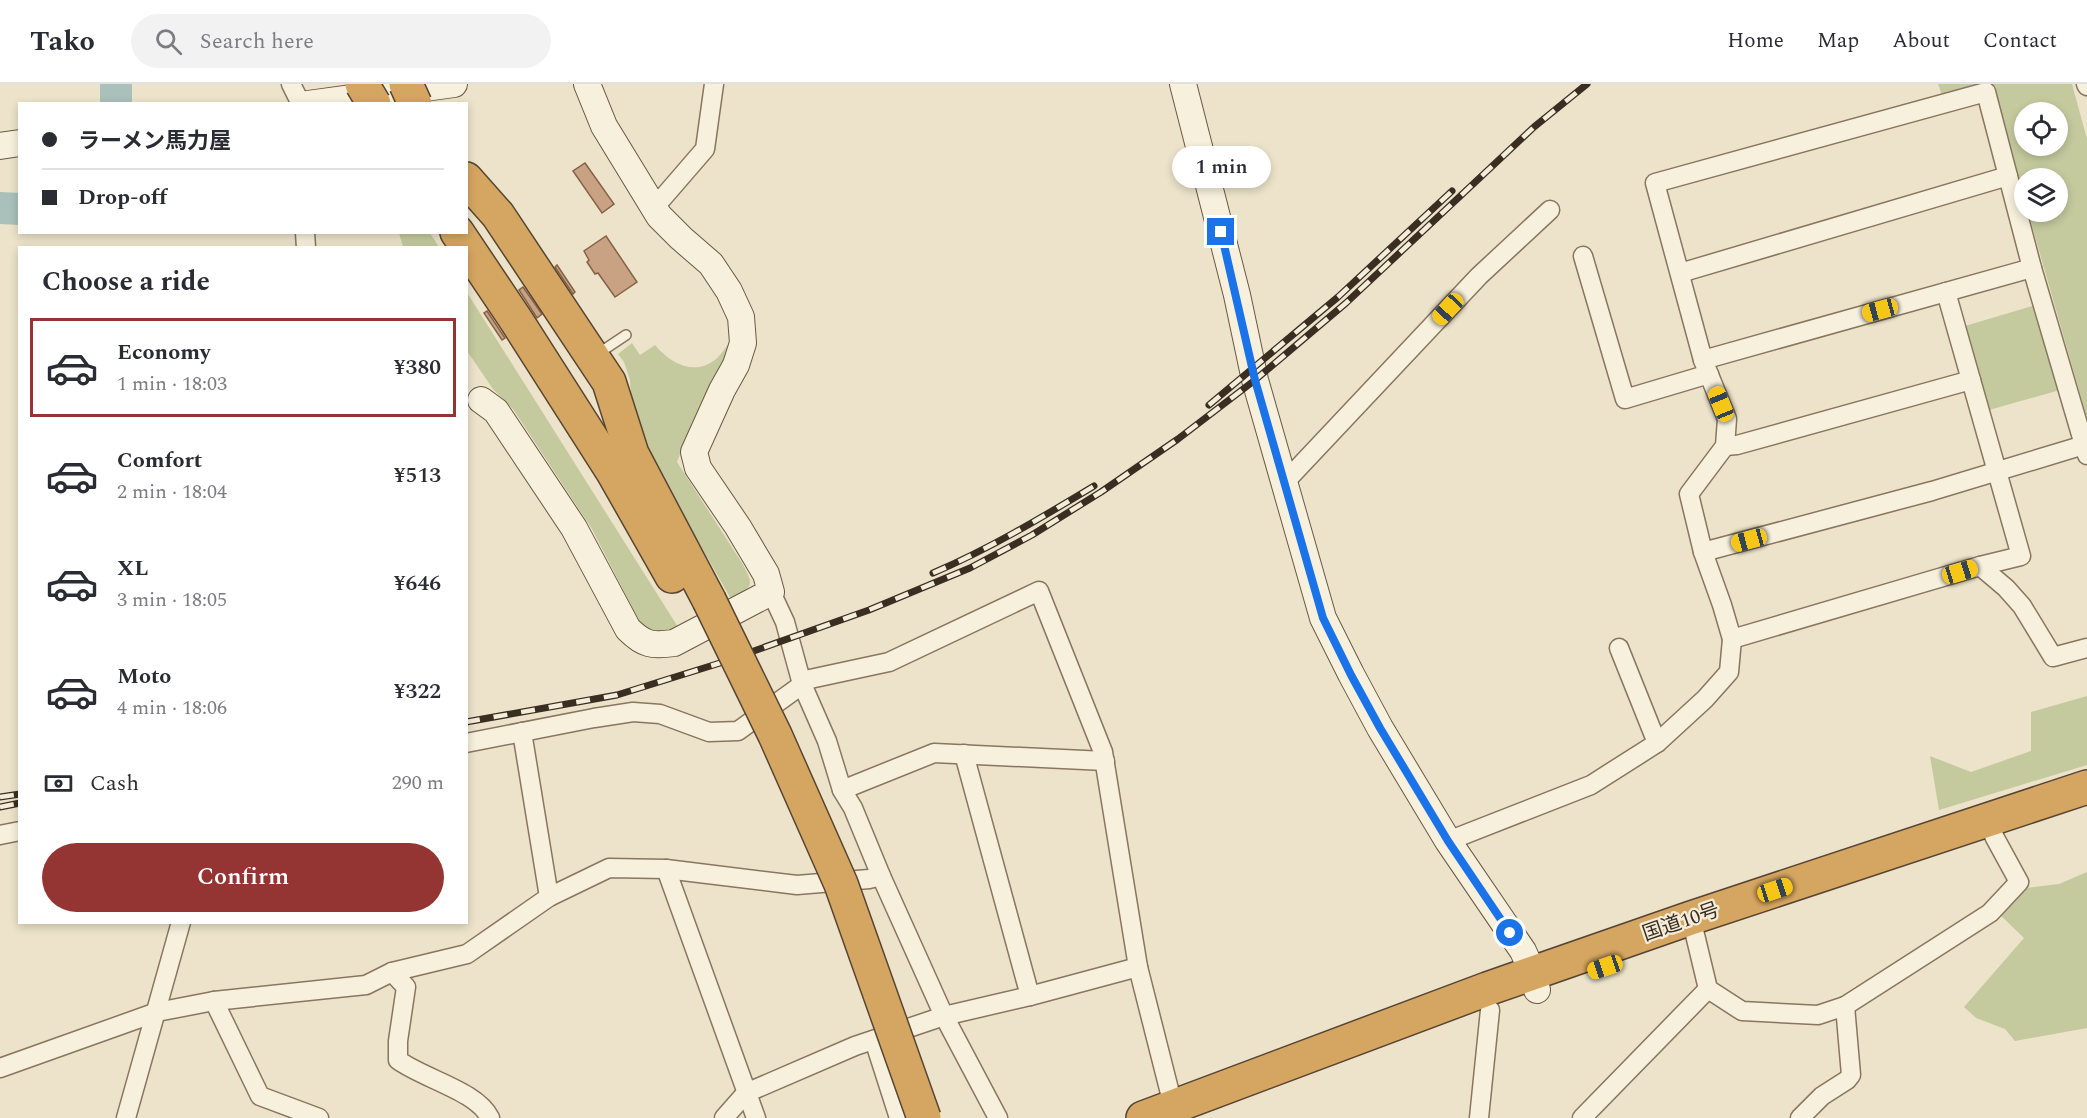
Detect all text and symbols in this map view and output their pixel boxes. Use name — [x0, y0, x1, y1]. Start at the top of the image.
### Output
search box — [131, 14, 551, 68]
text: Tako — [30, 20, 95, 63]
icon: search — [152, 25, 185, 58]
text: Search here — [200, 25, 314, 58]
text: Home — [1727, 25, 1784, 57]
text: Map — [1817, 25, 1859, 57]
text: About — [1892, 25, 1950, 57]
text: Contact — [1983, 25, 2057, 57]
map controls — [2014, 102, 2068, 222]
button: locate — [2014, 102, 2068, 156]
text: ラーメン馬力屋 — [78, 125, 231, 158]
callout: 1 min — [1172, 145, 1270, 187]
text: 1 min — [1196, 152, 1247, 182]
button: layers — [2014, 168, 2068, 222]
text: Drop-off — [78, 181, 167, 214]
route end — [1207, 218, 1234, 245]
text: Choose a ride — [42, 261, 210, 303]
car — [1429, 290, 1467, 328]
car — [1860, 297, 1900, 323]
text: Economy — [117, 336, 210, 369]
icon: car — [45, 341, 99, 395]
text: ¥380 — [394, 351, 441, 384]
text: 1 min · 18:03 — [117, 369, 227, 399]
car — [1706, 384, 1736, 424]
text: Comfort — [117, 444, 202, 477]
icon: car — [45, 449, 99, 503]
text: ¥513 — [394, 459, 441, 492]
text: 2 min · 18:04 — [117, 477, 227, 507]
car — [1729, 527, 1769, 553]
text: XL — [117, 552, 148, 585]
icon: car — [45, 557, 99, 611]
car — [1940, 558, 1980, 586]
text: ¥646 — [394, 567, 441, 600]
text: 3 min · 18:05 — [117, 585, 227, 615]
text: Moto — [117, 660, 171, 693]
icon: car — [45, 665, 99, 719]
text: ¥322 — [394, 675, 441, 708]
text: 4 min · 18:06 — [117, 693, 227, 723]
icon: cash — [42, 767, 75, 800]
text: Cash — [90, 767, 139, 800]
text: 290 m — [392, 768, 444, 798]
button: Confirm — [42, 843, 444, 912]
car — [1755, 876, 1795, 904]
street label: 国道10号 — [1638, 895, 1724, 949]
route start — [1496, 919, 1523, 946]
car — [1585, 953, 1625, 981]

